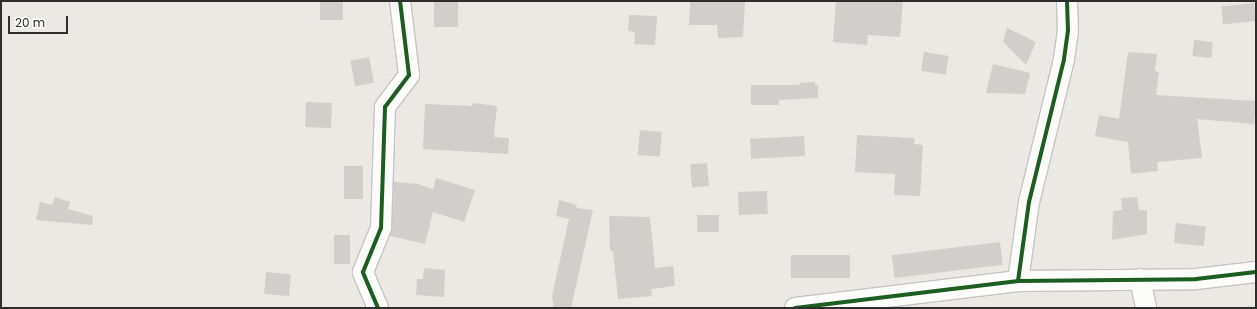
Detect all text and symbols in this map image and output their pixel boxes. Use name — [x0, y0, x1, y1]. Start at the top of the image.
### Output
scale bar — [10, 8, 70, 34]
text: 20 m — [15, 14, 45, 31]

